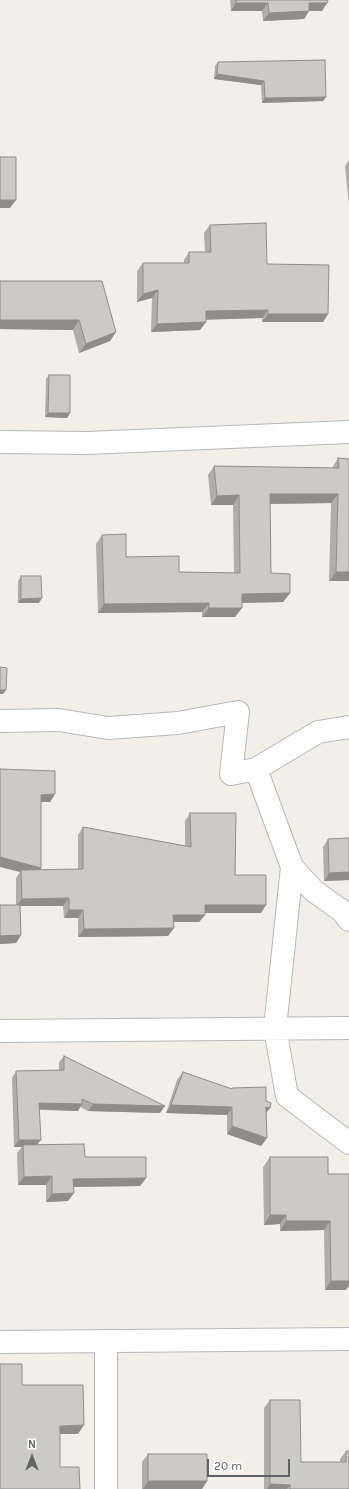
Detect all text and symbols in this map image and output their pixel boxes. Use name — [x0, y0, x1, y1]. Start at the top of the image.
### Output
north arrow — [12, 1437, 52, 1477]
text: N — [28, 1438, 36, 1451]
scale bar — [209, 1451, 292, 1477]
text: 20 m — [214, 1459, 242, 1473]

